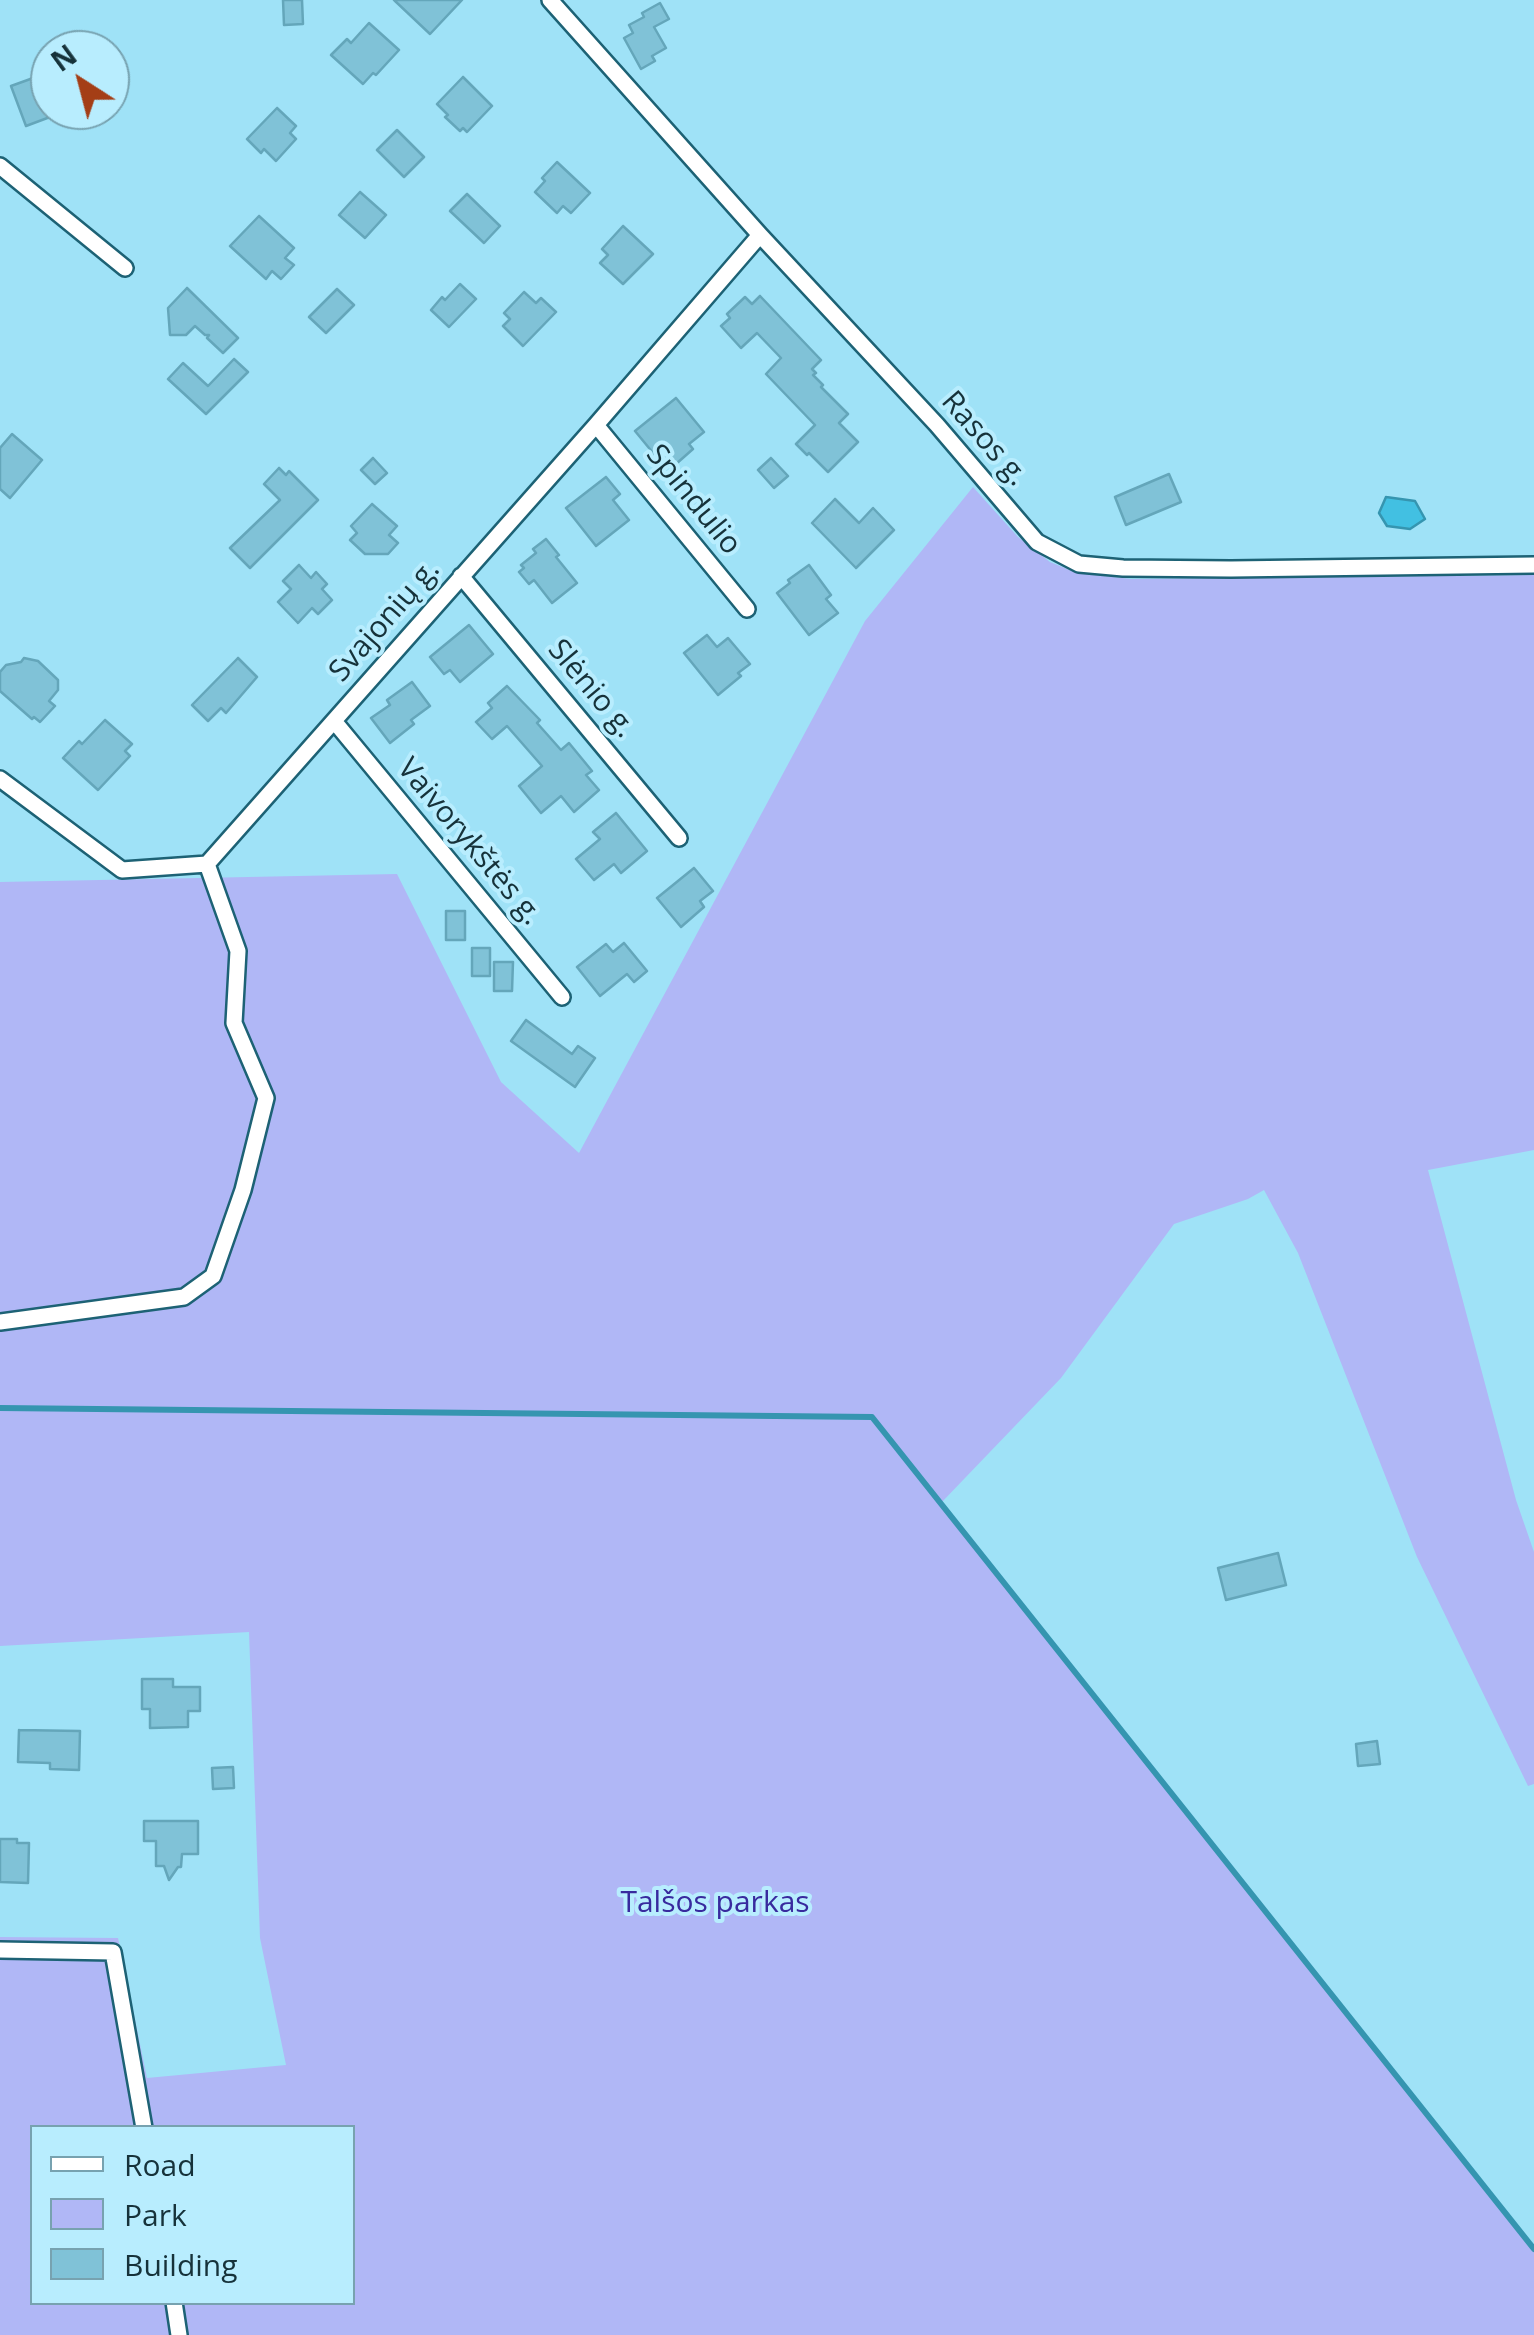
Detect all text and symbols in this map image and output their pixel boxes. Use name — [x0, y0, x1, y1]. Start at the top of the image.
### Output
north arrow — [30, 30, 130, 130]
text: N — [43, 35, 84, 79]
street label: Rasos g. — [933, 384, 1035, 494]
street label: Spindulio — [638, 438, 748, 562]
street label: Svajonių g. — [322, 553, 448, 689]
street label: Slėnio g. — [540, 633, 642, 745]
street label: Vaivorykštės g. — [389, 751, 549, 933]
park label: Talšos parkas — [620, 1885, 810, 1921]
legend — [30, 2125, 355, 2305]
text: Road — [124, 2144, 196, 2185]
text: Park — [124, 2194, 187, 2235]
text: Building — [124, 2244, 238, 2285]

